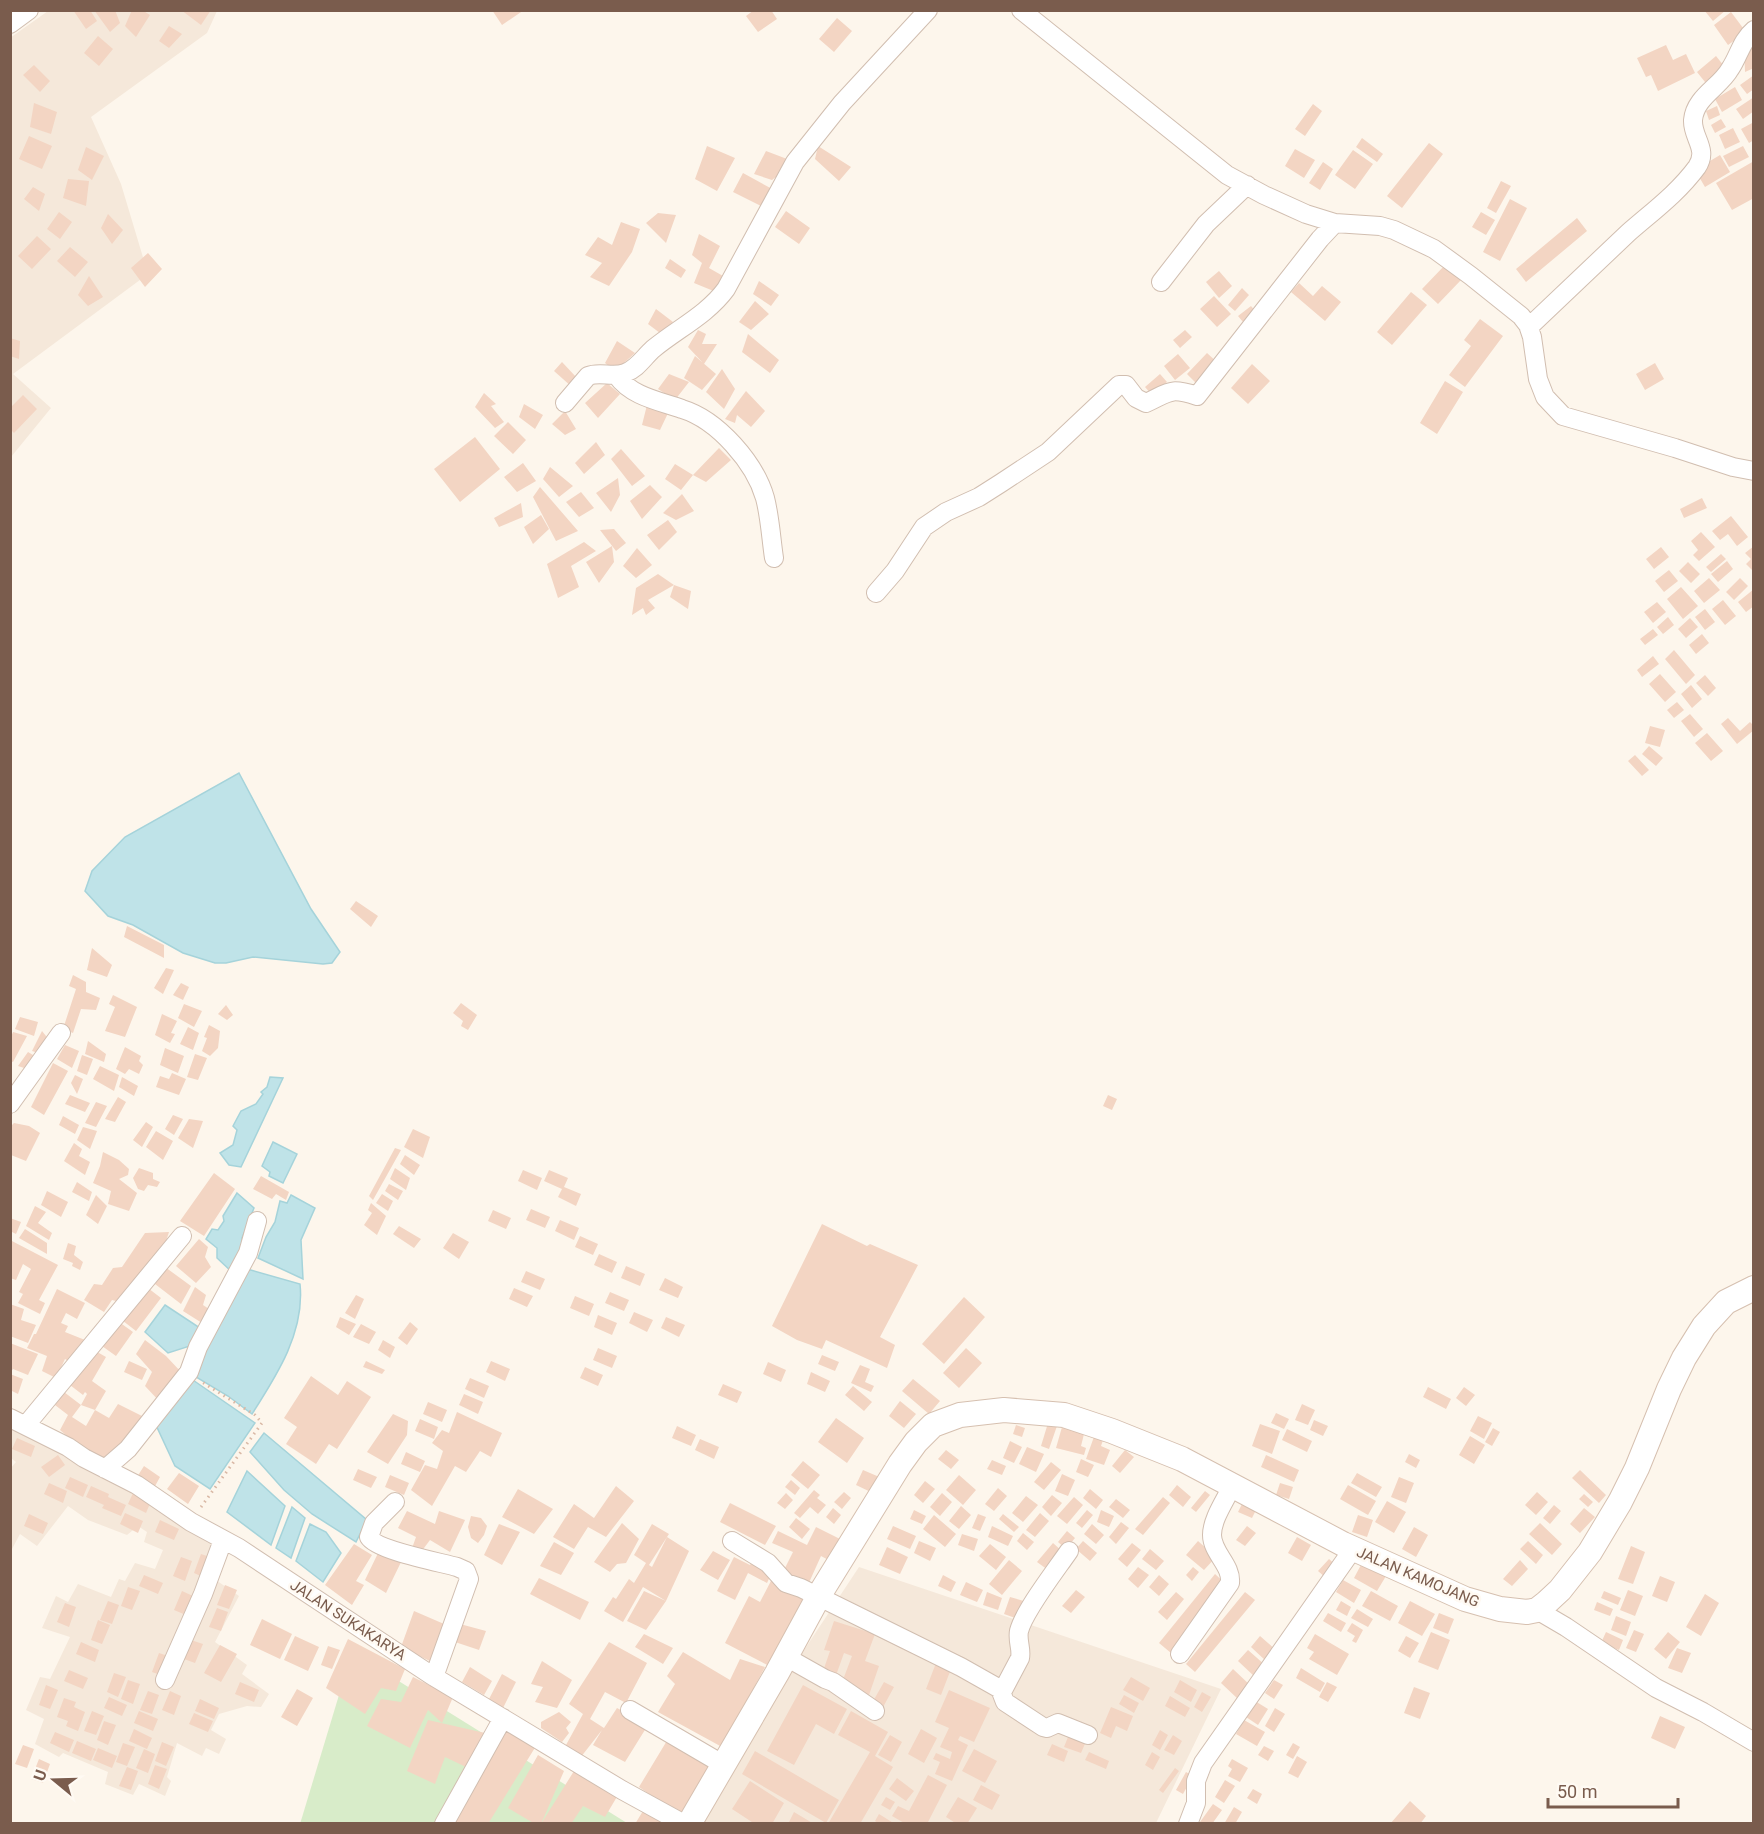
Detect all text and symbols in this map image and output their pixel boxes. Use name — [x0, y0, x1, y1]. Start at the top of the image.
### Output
street label: JALAN KAMOJANG — [1354, 1543, 1482, 1611]
street label: JALAN SUKAKARYA — [287, 1576, 409, 1664]
north arrow — [24, 1750, 84, 1810]
text: U — [30, 1767, 51, 1783]
scale bar — [1548, 1771, 1678, 1809]
text: 50 m — [1557, 1781, 1597, 1802]

